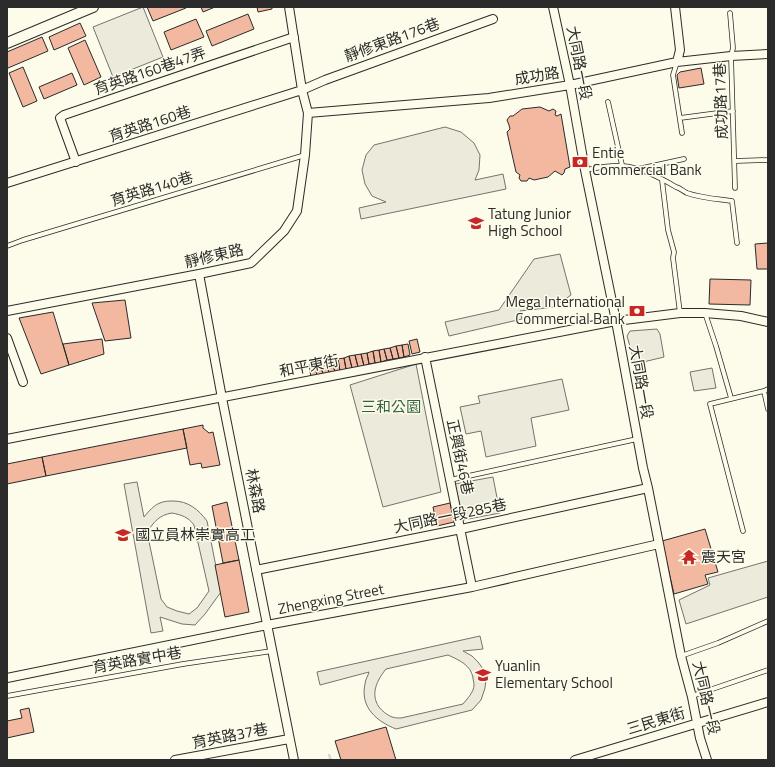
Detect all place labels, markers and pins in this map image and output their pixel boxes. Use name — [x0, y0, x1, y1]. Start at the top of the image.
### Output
place label: Entie Commercial Bank — [592, 141, 702, 181]
bank icon: Entie Commercial Bank — [571, 153, 589, 171]
place label: Tatung Junior High School — [488, 202, 571, 242]
school or university icon: Tatung Junior High School — [467, 214, 485, 232]
place label: Mega International Commercial Bank — [506, 290, 625, 330]
bank icon: Mega International Commercial Bank — [628, 302, 646, 320]
place label: 國立員林崇實高工 — [135, 523, 255, 546]
school or university icon: 國立員林崇實高工 — [114, 526, 132, 544]
place label: 震天宮 — [701, 545, 746, 568]
temple icon: 震天宮 — [680, 548, 698, 566]
place label: Yuanlin Elementary School — [495, 654, 613, 694]
school or university icon: Yuanlin Elementary School — [474, 666, 492, 684]

